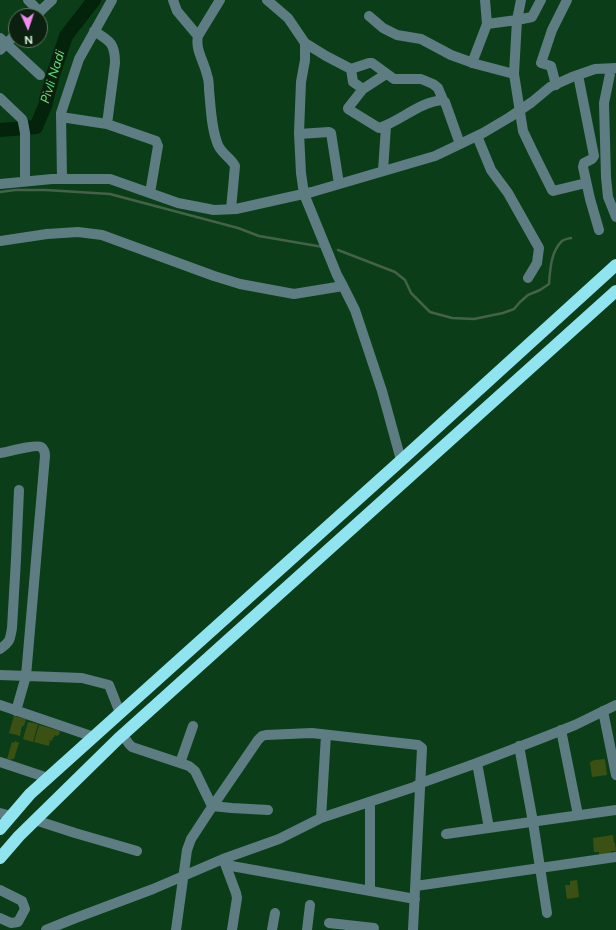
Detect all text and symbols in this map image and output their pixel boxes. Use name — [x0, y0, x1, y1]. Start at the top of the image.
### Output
north arrow — [8, 8, 48, 48]
text: N — [24, 33, 33, 46]
water label: Pivli Nadi — [38, 49, 68, 105]

